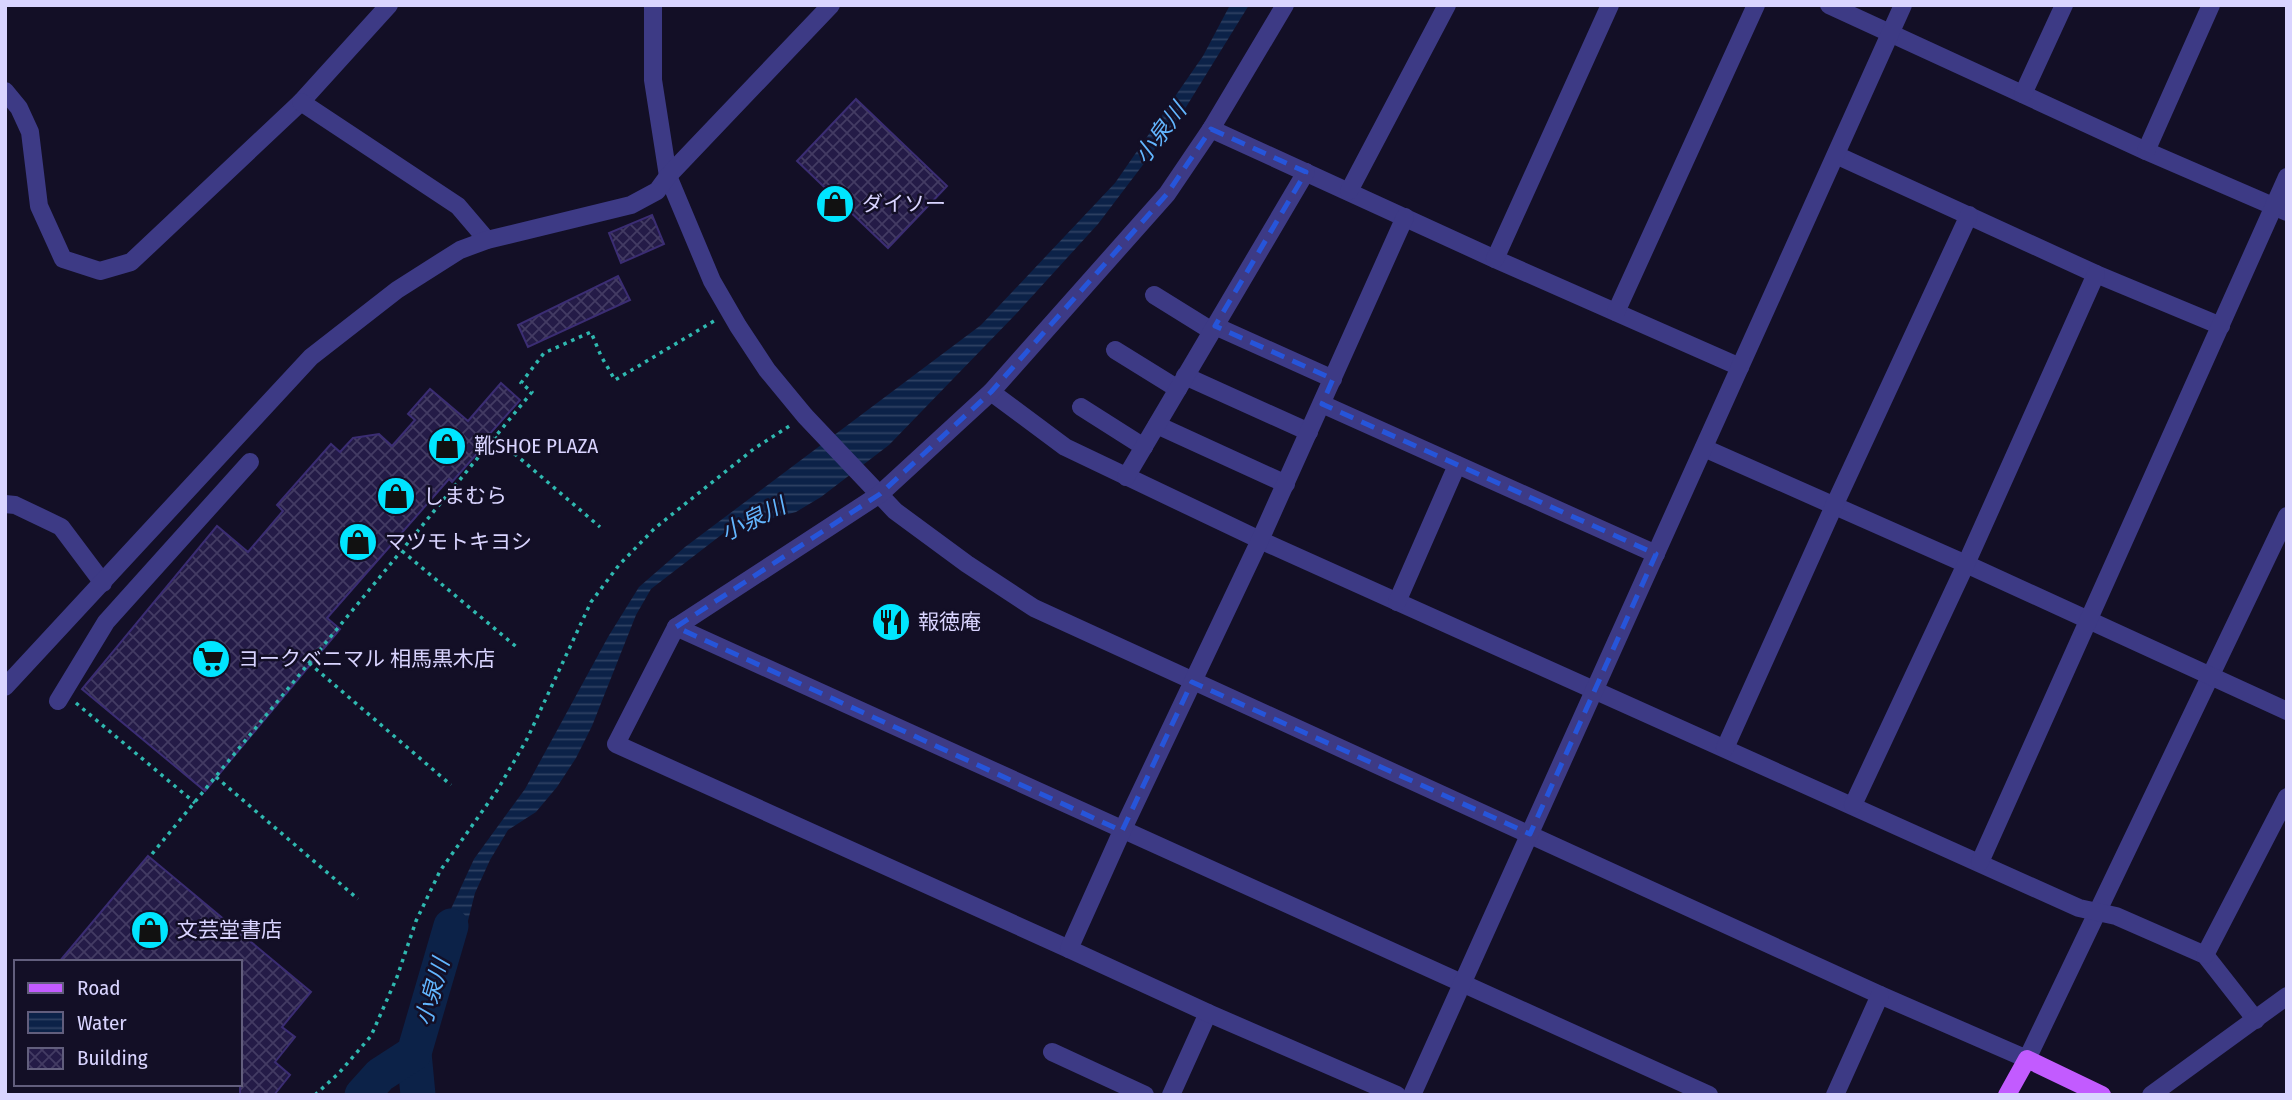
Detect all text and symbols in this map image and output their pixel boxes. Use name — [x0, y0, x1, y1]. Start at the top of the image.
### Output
water label: 小泉川 — [1128, 95, 1194, 169]
shop icon: ダイソー — [814, 183, 856, 225]
place label: ダイソー — [862, 191, 946, 217]
shop icon: 靴SHOE PLAZA — [426, 425, 468, 467]
place label: 靴SHOE PLAZA — [474, 433, 598, 459]
shop icon: しまむら — [375, 475, 417, 517]
place label: しまむら — [423, 483, 507, 509]
water label: 小泉川 — [716, 490, 793, 547]
shop icon: マツモトキヨシ — [337, 521, 379, 563]
place label: マツモトキヨシ — [385, 529, 532, 555]
restaurant icon: 報徳庵 — [870, 601, 912, 643]
place label: 報徳庵 — [918, 609, 981, 635]
supermarket icon: ヨークベニマル 相馬黒木店 — [190, 638, 232, 680]
place label: ヨークベニマル 相馬黒木店 — [238, 646, 495, 672]
shop icon: 文芸堂書店 — [129, 909, 171, 951]
place label: 文芸堂書店 — [177, 917, 282, 943]
water label: 小泉川 — [409, 952, 456, 1029]
legend — [14, 960, 242, 1086]
text: Road — [77, 975, 121, 1001]
text: Water — [77, 1010, 127, 1036]
text: Building — [77, 1045, 148, 1071]

